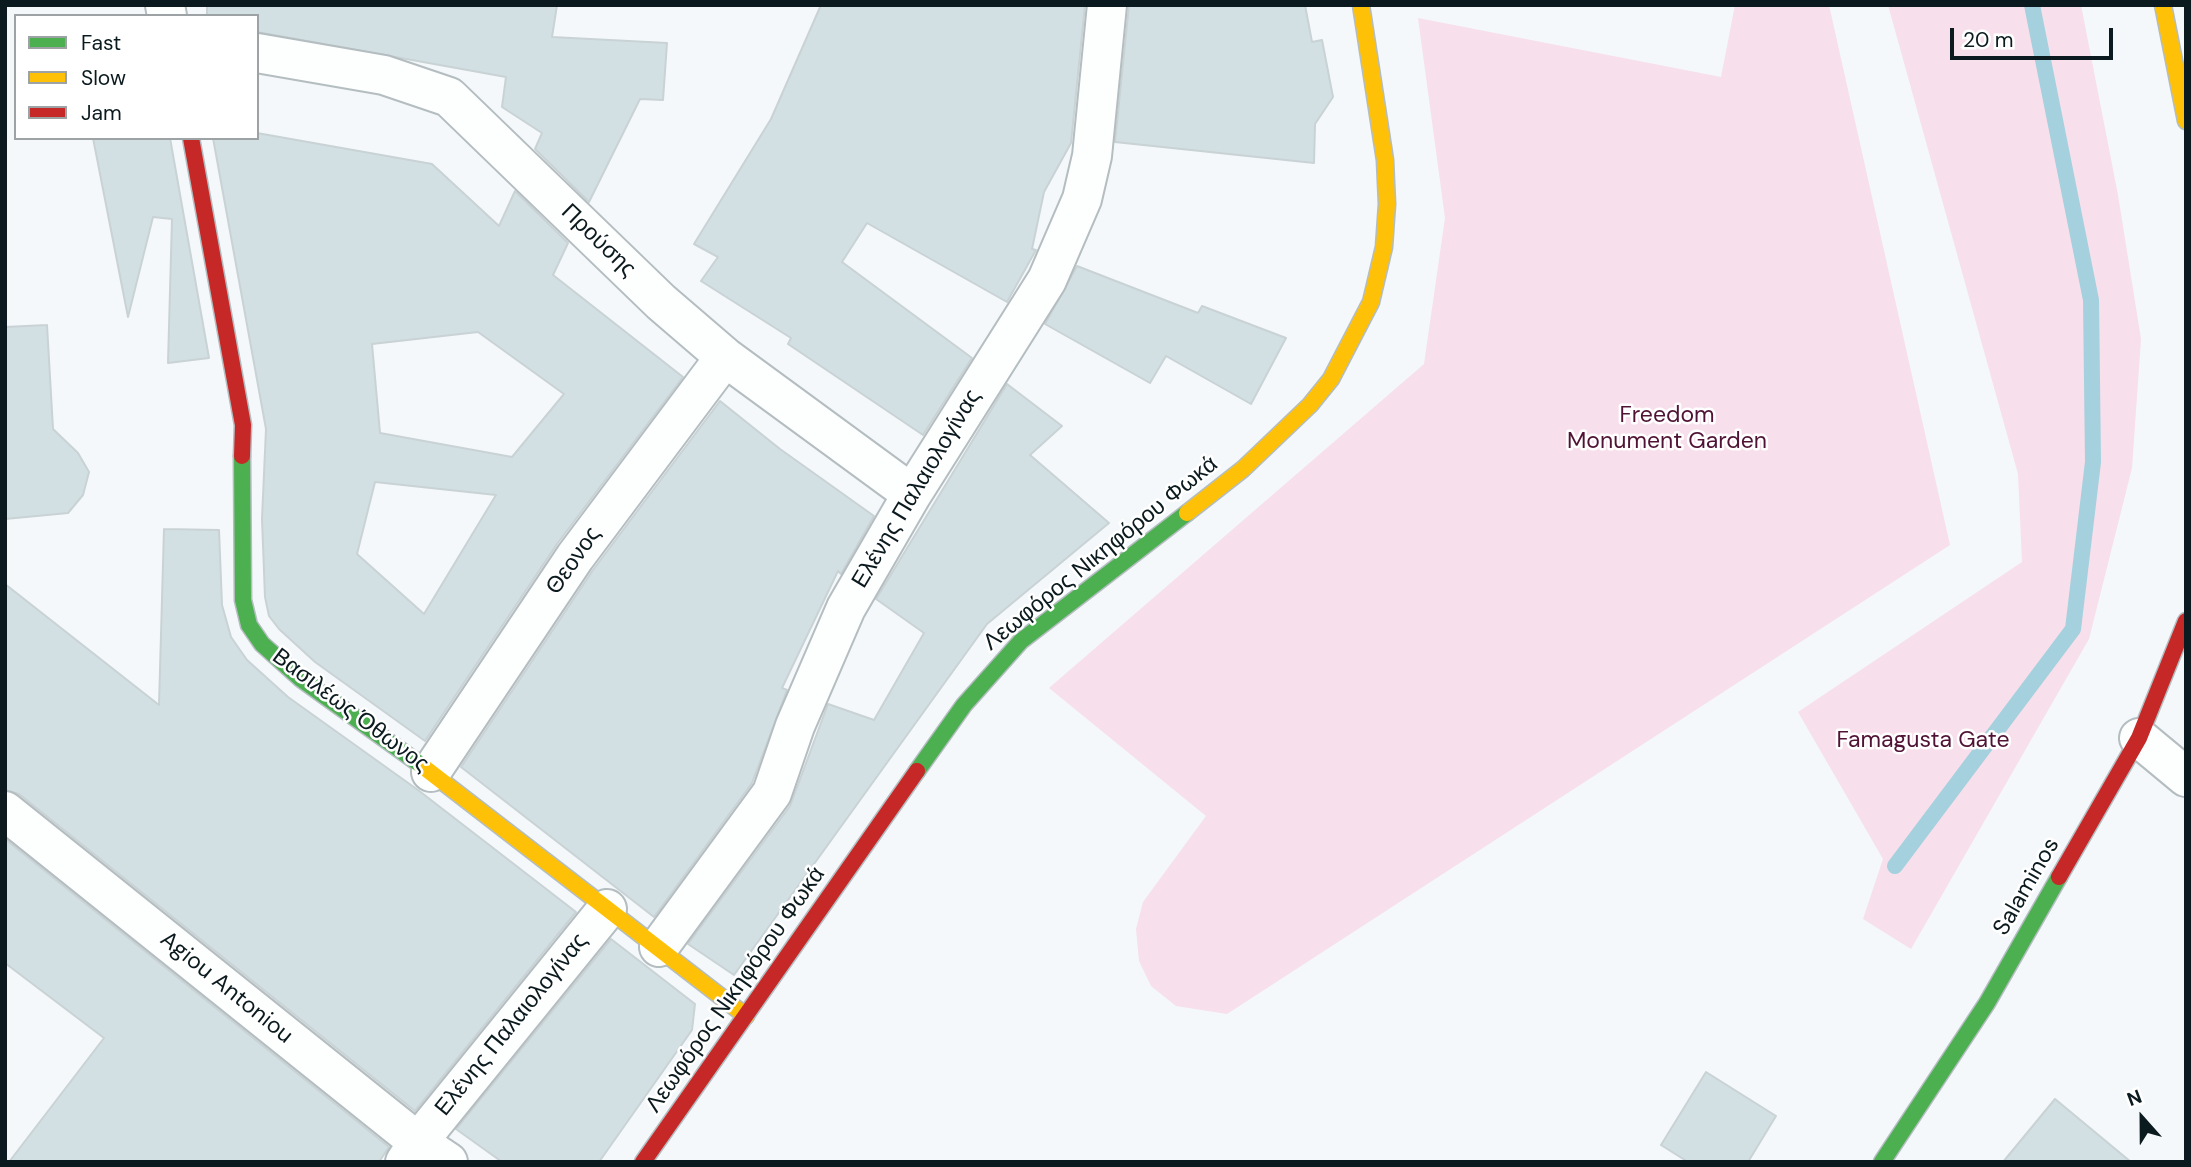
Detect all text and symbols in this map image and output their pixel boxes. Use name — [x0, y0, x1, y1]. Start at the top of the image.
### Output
legend — [14, 14, 259, 140]
scale bar — [1953, 14, 2116, 58]
text: 20 m — [1963, 26, 2014, 54]
text: Fast — [81, 29, 121, 57]
text: Slow — [81, 64, 126, 92]
text: Jam — [81, 99, 122, 127]
street label: Προύσης — [555, 199, 641, 283]
street label: Ελένης Παλαιολογίνας — [847, 385, 987, 593]
park label: Freedom Monument Garden — [1567, 402, 1767, 456]
street label: Λεωφόρος Νικηφόρου Φωκά — [978, 451, 1224, 657]
street label: Θεονος — [541, 522, 607, 600]
street label: Βασιλέως Όθωνος — [266, 643, 434, 779]
park label: Famagusta Gate — [1836, 727, 2010, 755]
street label: Salaminos — [1988, 833, 2066, 941]
street label: Λεωφόρος Νικηφόρου Φωκά — [641, 862, 831, 1118]
street label: Agiou Antoniou — [154, 926, 298, 1050]
street label: Ελένης Παλαιολογίνας — [430, 928, 594, 1122]
north arrow — [2107, 1083, 2177, 1153]
text: N — [2123, 1084, 2145, 1112]

